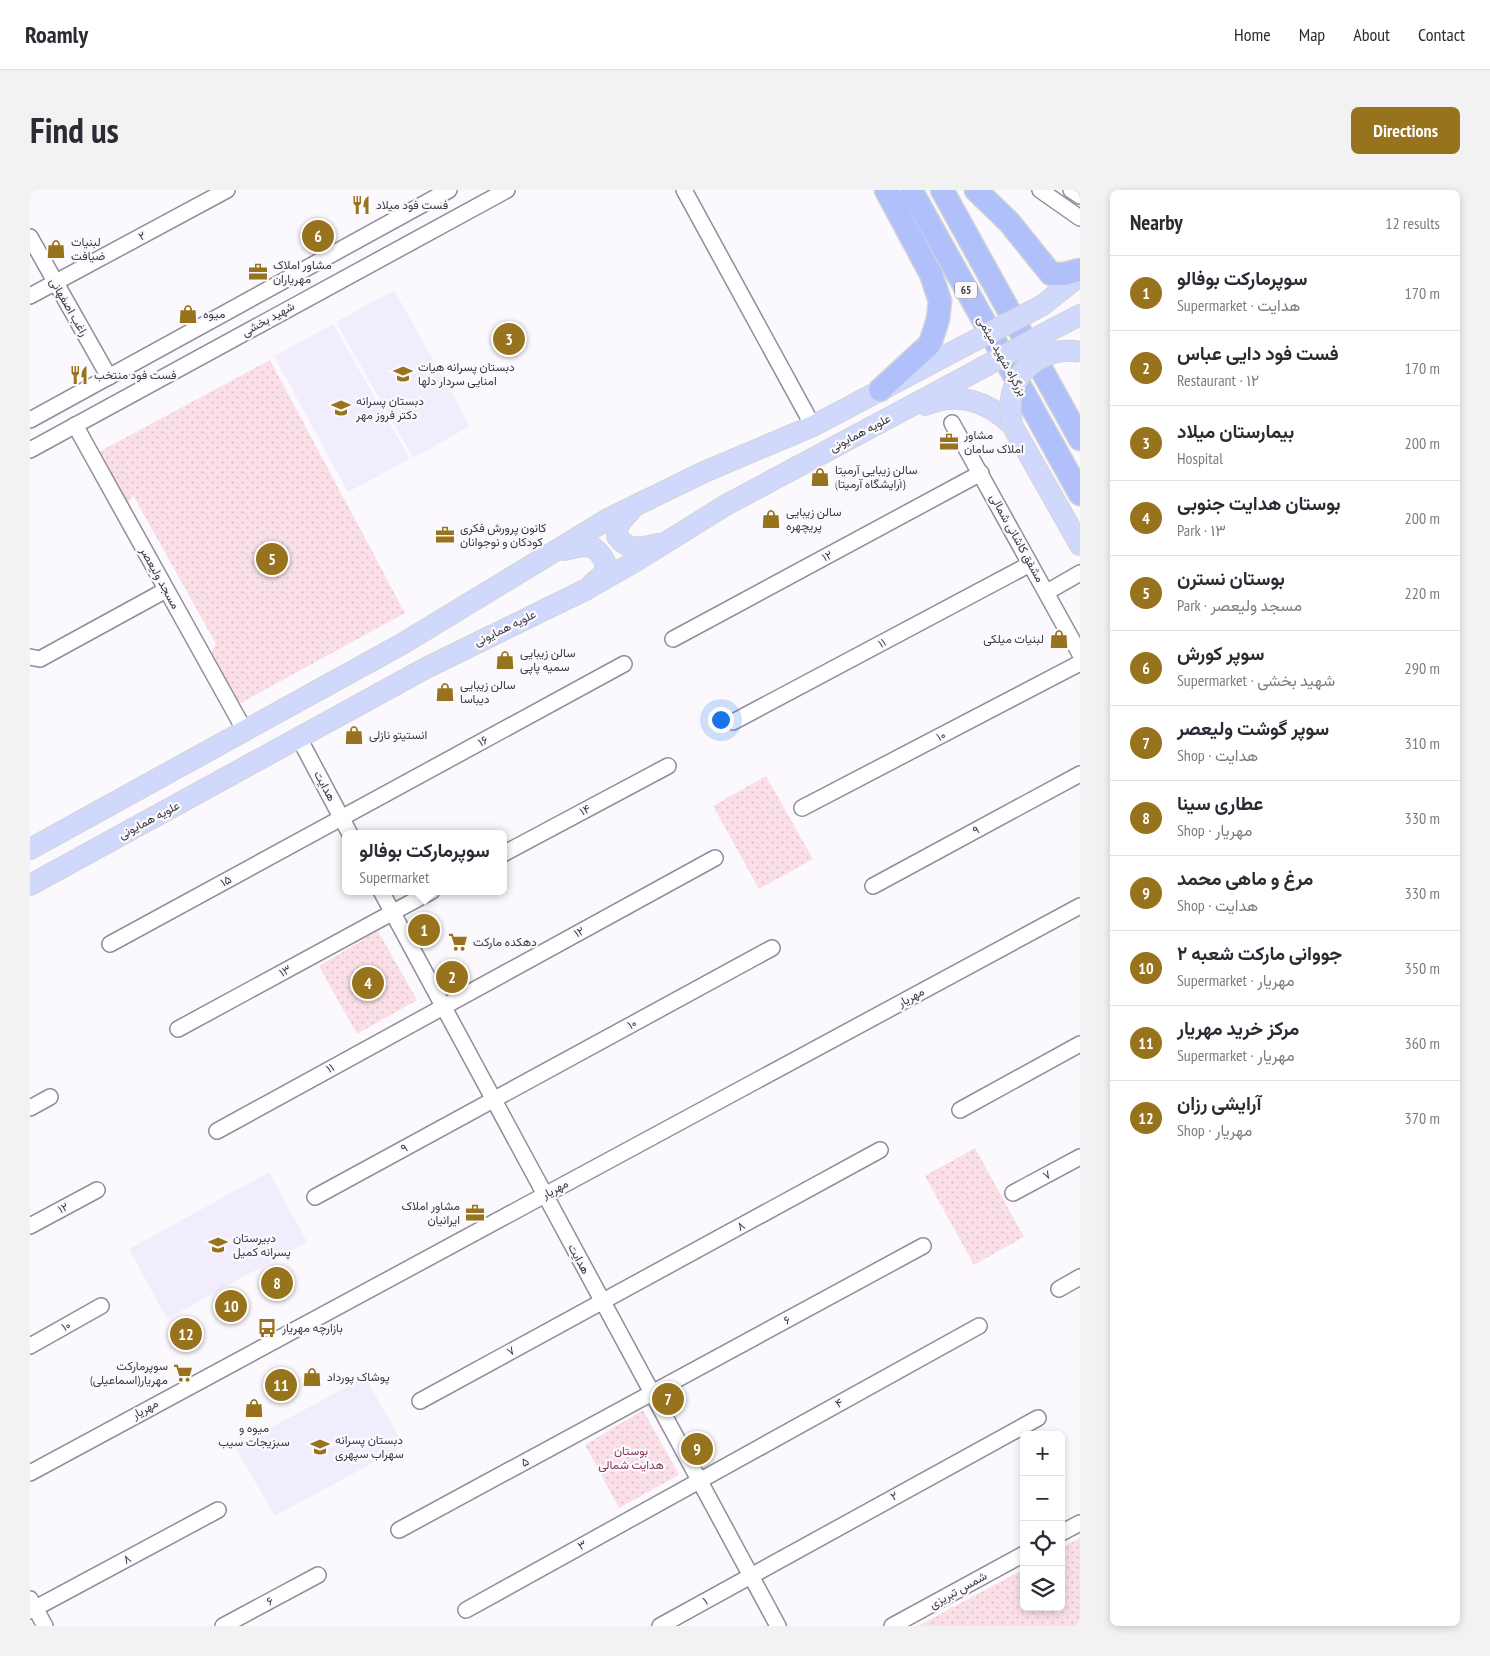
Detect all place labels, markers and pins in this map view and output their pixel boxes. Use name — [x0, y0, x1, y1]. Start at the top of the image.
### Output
restaurant icon: فست فود میلاد — [350, 194, 372, 216]
place label: فست فود میلاد — [376, 197, 448, 213]
pin: 6 — [302, 217, 334, 255]
place label: لبنیات ضیافت — [71, 234, 105, 263]
shop icon: لبنیات ضیافت — [45, 238, 67, 260]
place label: مشاور املاک مهریاران — [273, 257, 332, 287]
office icon: مشاور املاک مهریاران — [247, 261, 269, 283]
shop icon: میوه — [177, 303, 199, 325]
place label: میوه — [203, 306, 225, 322]
pin: 3 — [493, 320, 525, 358]
place label: دبستان پسرانه هیات امنایی سردار دلها — [418, 359, 515, 389]
school or university icon: دبستان پسرانه هیات امنایی سردار دلها — [392, 363, 414, 385]
restaurant icon: فست فود منتخب — [68, 364, 90, 386]
place label: فست فود منتخب — [94, 367, 177, 383]
place label: دبستان پسرانه دکتر فروز مهر — [355, 393, 424, 423]
school or university icon: دبستان پسرانه دکتر فروز مهر — [330, 397, 352, 419]
place label: مشاور املاک سامان — [963, 427, 1024, 456]
office icon: مشاور املاک سامان — [938, 431, 960, 453]
place label: سالن زیبایی آرمیتا (آرایشگاه آرمیتا) — [835, 462, 918, 492]
shop icon: سالن زیبایی آرمیتا (آرایشگاه آرمیتا) — [809, 466, 831, 488]
place label: سالن زیبایی پریچهره — [786, 504, 842, 534]
shop icon: سالن زیبایی پریچهره — [760, 508, 782, 530]
place label: کانون پرورش فکری کودکان و نوجوانان — [460, 520, 546, 550]
office icon: کانون پرورش فکری کودکان و نوجوانان — [434, 524, 456, 546]
pin: 5 — [256, 540, 288, 578]
shop icon: لبنیات میلکی — [1048, 628, 1070, 650]
place label: لبنیات میلکی — [983, 631, 1044, 647]
place label: سالن زیبایی سمیه پاپی — [520, 645, 576, 675]
shop icon: سالن زیبایی سمیه پاپی — [494, 649, 516, 671]
place label: سالن زیبایی دیباسا — [460, 677, 516, 706]
shop icon: سالن زیبایی دیباسا — [434, 681, 456, 703]
shop icon: انستیتو نازلی — [343, 724, 365, 746]
place label: انستیتو نازلی — [369, 727, 427, 743]
pin: 1 — [408, 911, 440, 949]
supermarket icon: دهکده مارکت — [447, 931, 469, 953]
place label: دهکده مارکت — [473, 934, 537, 950]
pin: 2 — [436, 958, 468, 996]
pin: 4 — [352, 964, 384, 1002]
place label: مشاور املاک ایرانیان — [401, 1198, 460, 1228]
office icon: مشاور املاک ایرانیان — [464, 1202, 486, 1224]
place label: دبیرستان پسرانه کمیل — [233, 1230, 291, 1260]
school or university icon: دبیرستان پسرانه کمیل — [207, 1234, 229, 1256]
pin: 8 — [261, 1264, 293, 1302]
pin: 10 — [215, 1287, 247, 1325]
pin: 12 — [170, 1315, 202, 1353]
bus stop icon: بازارچه مهریار — [256, 1317, 278, 1339]
place label: بازارچه مهریار — [281, 1320, 343, 1336]
place label: سوپرمارکت مهریار(اسماعیلی) — [90, 1358, 168, 1388]
supermarket icon: سوپرمارکت مهریار(اسماعیلی) — [172, 1362, 194, 1384]
pin: 11 — [265, 1366, 297, 1404]
shop icon: پوشاک پورداد — [301, 1366, 323, 1388]
place label: پوشاک پورداد — [327, 1369, 390, 1385]
pin: 7 — [652, 1380, 684, 1418]
shop icon: میوه و سبزیجات سیب — [243, 1397, 265, 1419]
place label: میوه و سبزیجات سیب — [218, 1420, 290, 1450]
pin: 9 — [681, 1430, 713, 1468]
place label: دبستان پسرانه سهراب سپهری — [335, 1432, 404, 1462]
school or university icon: دبستان پسرانه سهراب سپهری — [309, 1436, 331, 1458]

